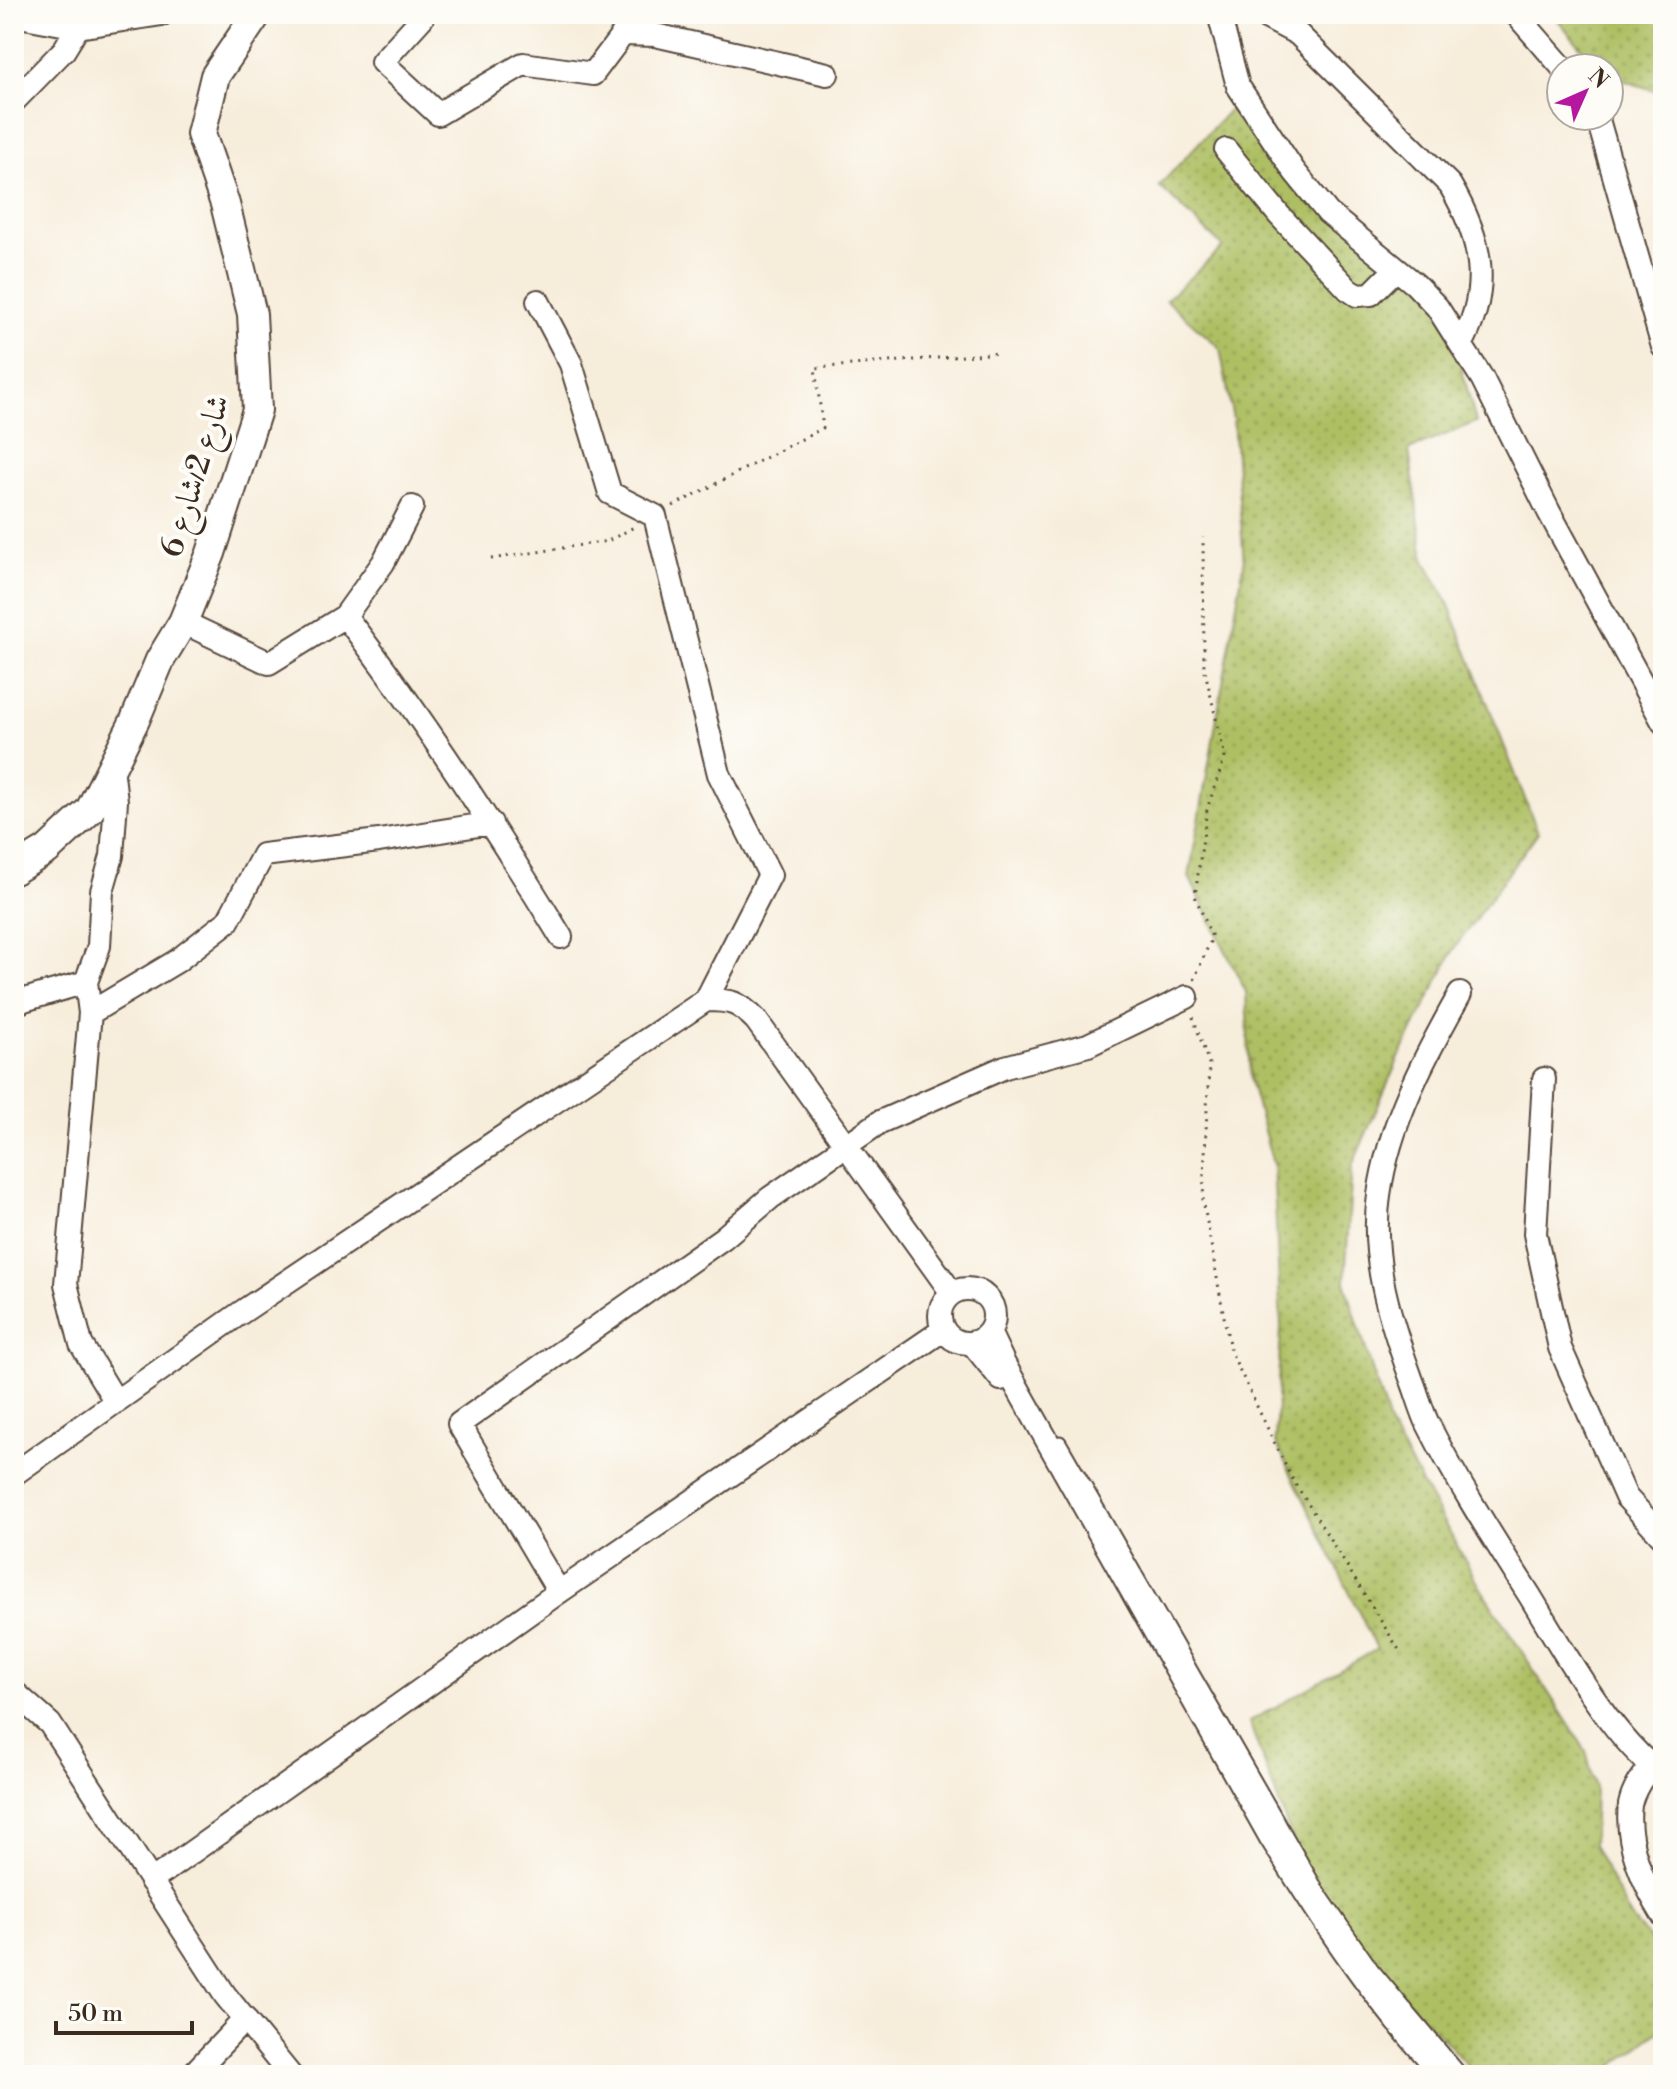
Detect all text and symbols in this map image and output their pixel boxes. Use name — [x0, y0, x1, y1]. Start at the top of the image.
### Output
north arrow — [1545, 52, 1625, 132]
text: N — [1582, 63, 1614, 95]
street label: شارع 2/شارع 6 — [151, 390, 244, 564]
scale bar — [56, 1985, 192, 2035]
text: 50 m — [68, 1999, 123, 2029]

